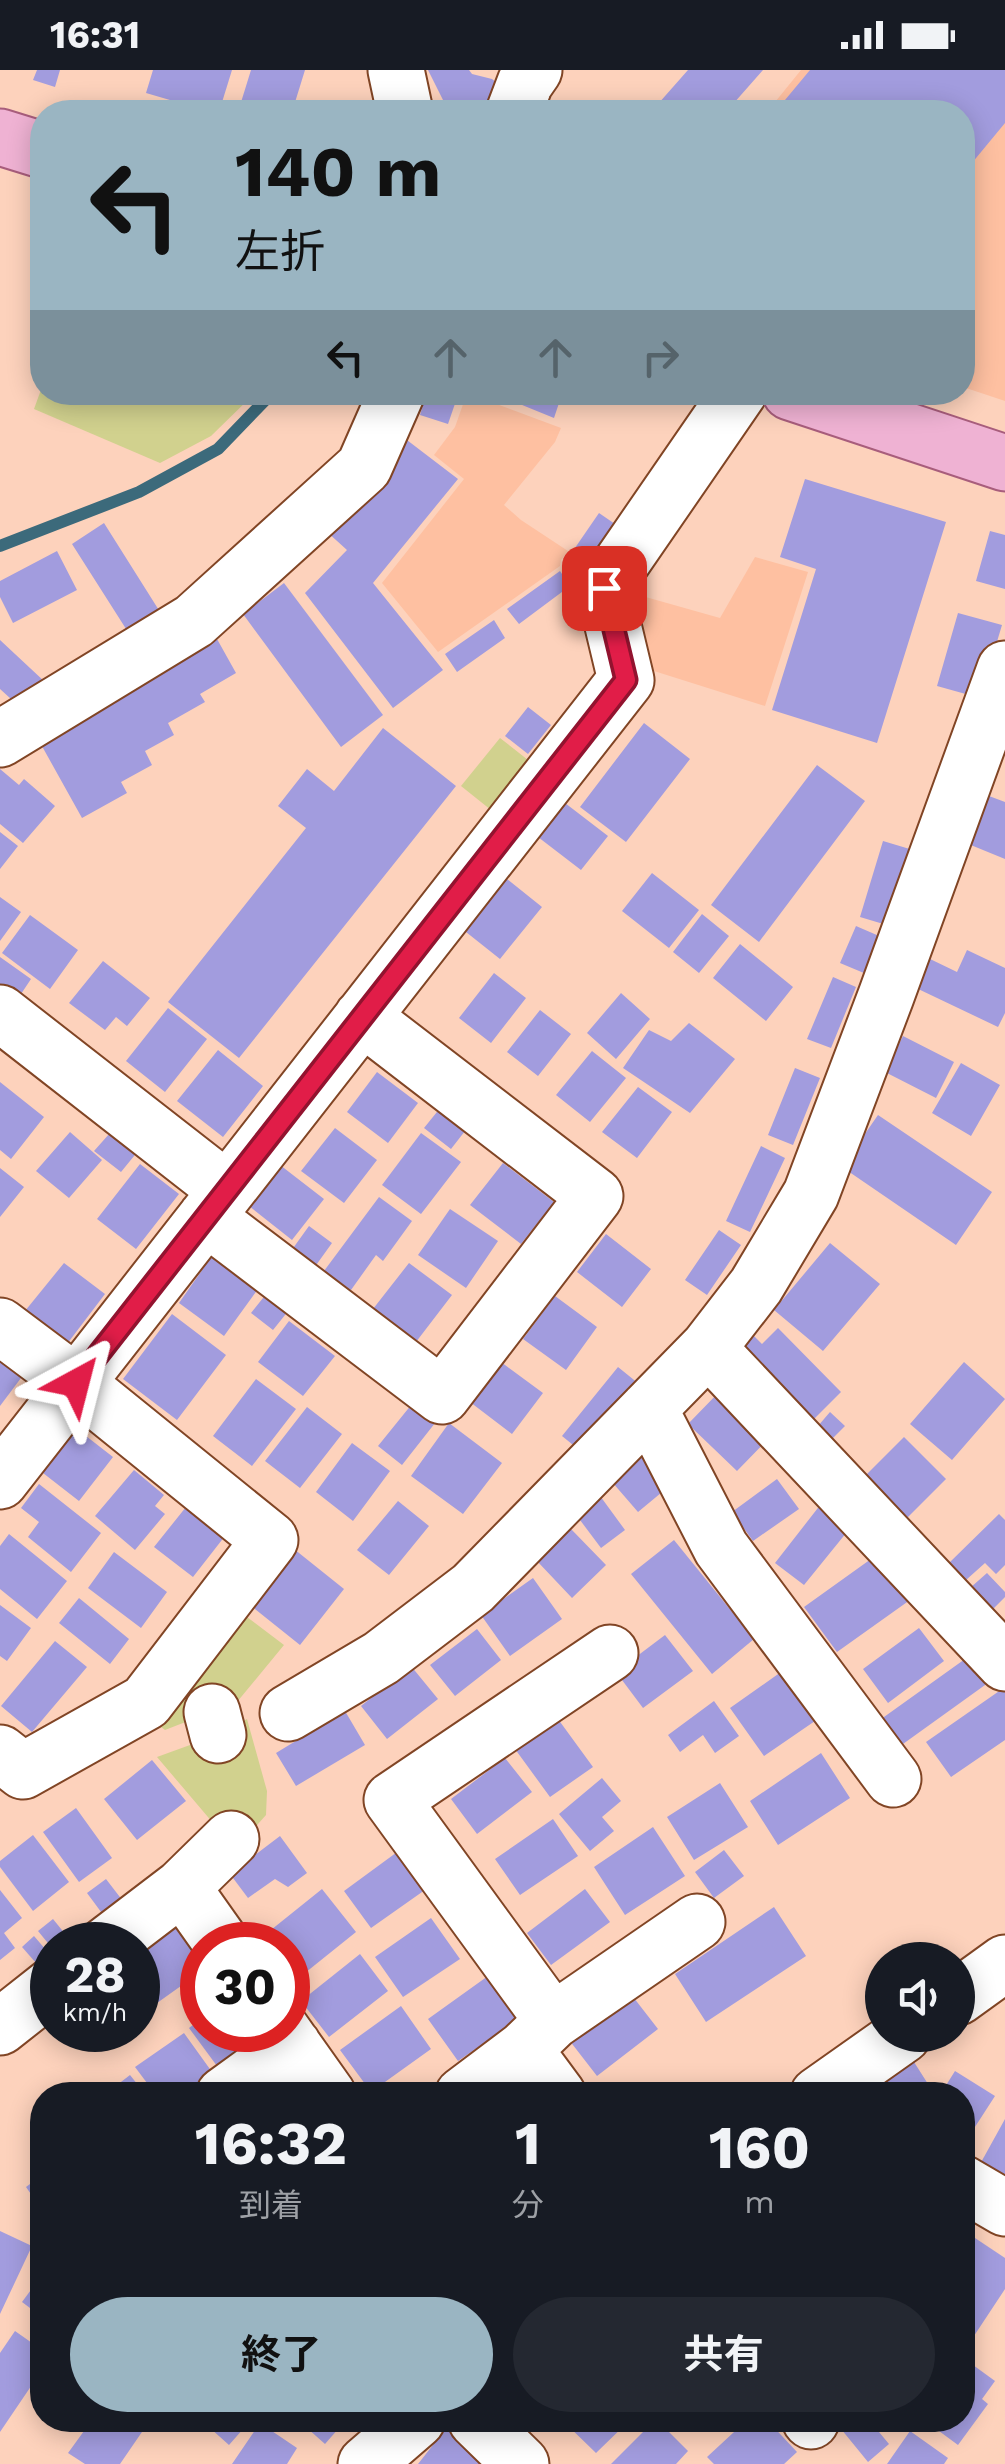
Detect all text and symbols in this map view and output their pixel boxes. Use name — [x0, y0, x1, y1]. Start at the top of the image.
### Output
text: 16:31 — [50, 13, 140, 57]
text: 140 m — [235, 131, 441, 213]
icon: left — [70, 140, 200, 270]
text: 左折 — [235, 225, 325, 278]
icon: left — [318, 330, 373, 385]
icon: ahead — [423, 330, 478, 385]
icon: ahead — [528, 330, 583, 385]
icon: right — [633, 330, 688, 385]
pin — [562, 546, 647, 631]
icon: arrive — [577, 561, 632, 616]
position arrow — [24, 1331, 128, 1435]
speed limit sign: 30 — [180, 1922, 310, 2052]
map controls — [865, 1942, 975, 2052]
button: sound — [865, 1942, 975, 2052]
text: 28 — [64, 1945, 126, 2004]
text: km/h — [63, 1998, 127, 2027]
text: 16:32 — [195, 2108, 347, 2179]
text: 1 — [515, 2108, 541, 2179]
text: 160 — [709, 2112, 810, 2183]
text: m — [744, 2183, 775, 2221]
text: 到着 — [239, 2186, 303, 2224]
text: 分 — [512, 2186, 544, 2224]
button: 終了 — [70, 2297, 493, 2412]
button: 共有 — [513, 2297, 935, 2412]

